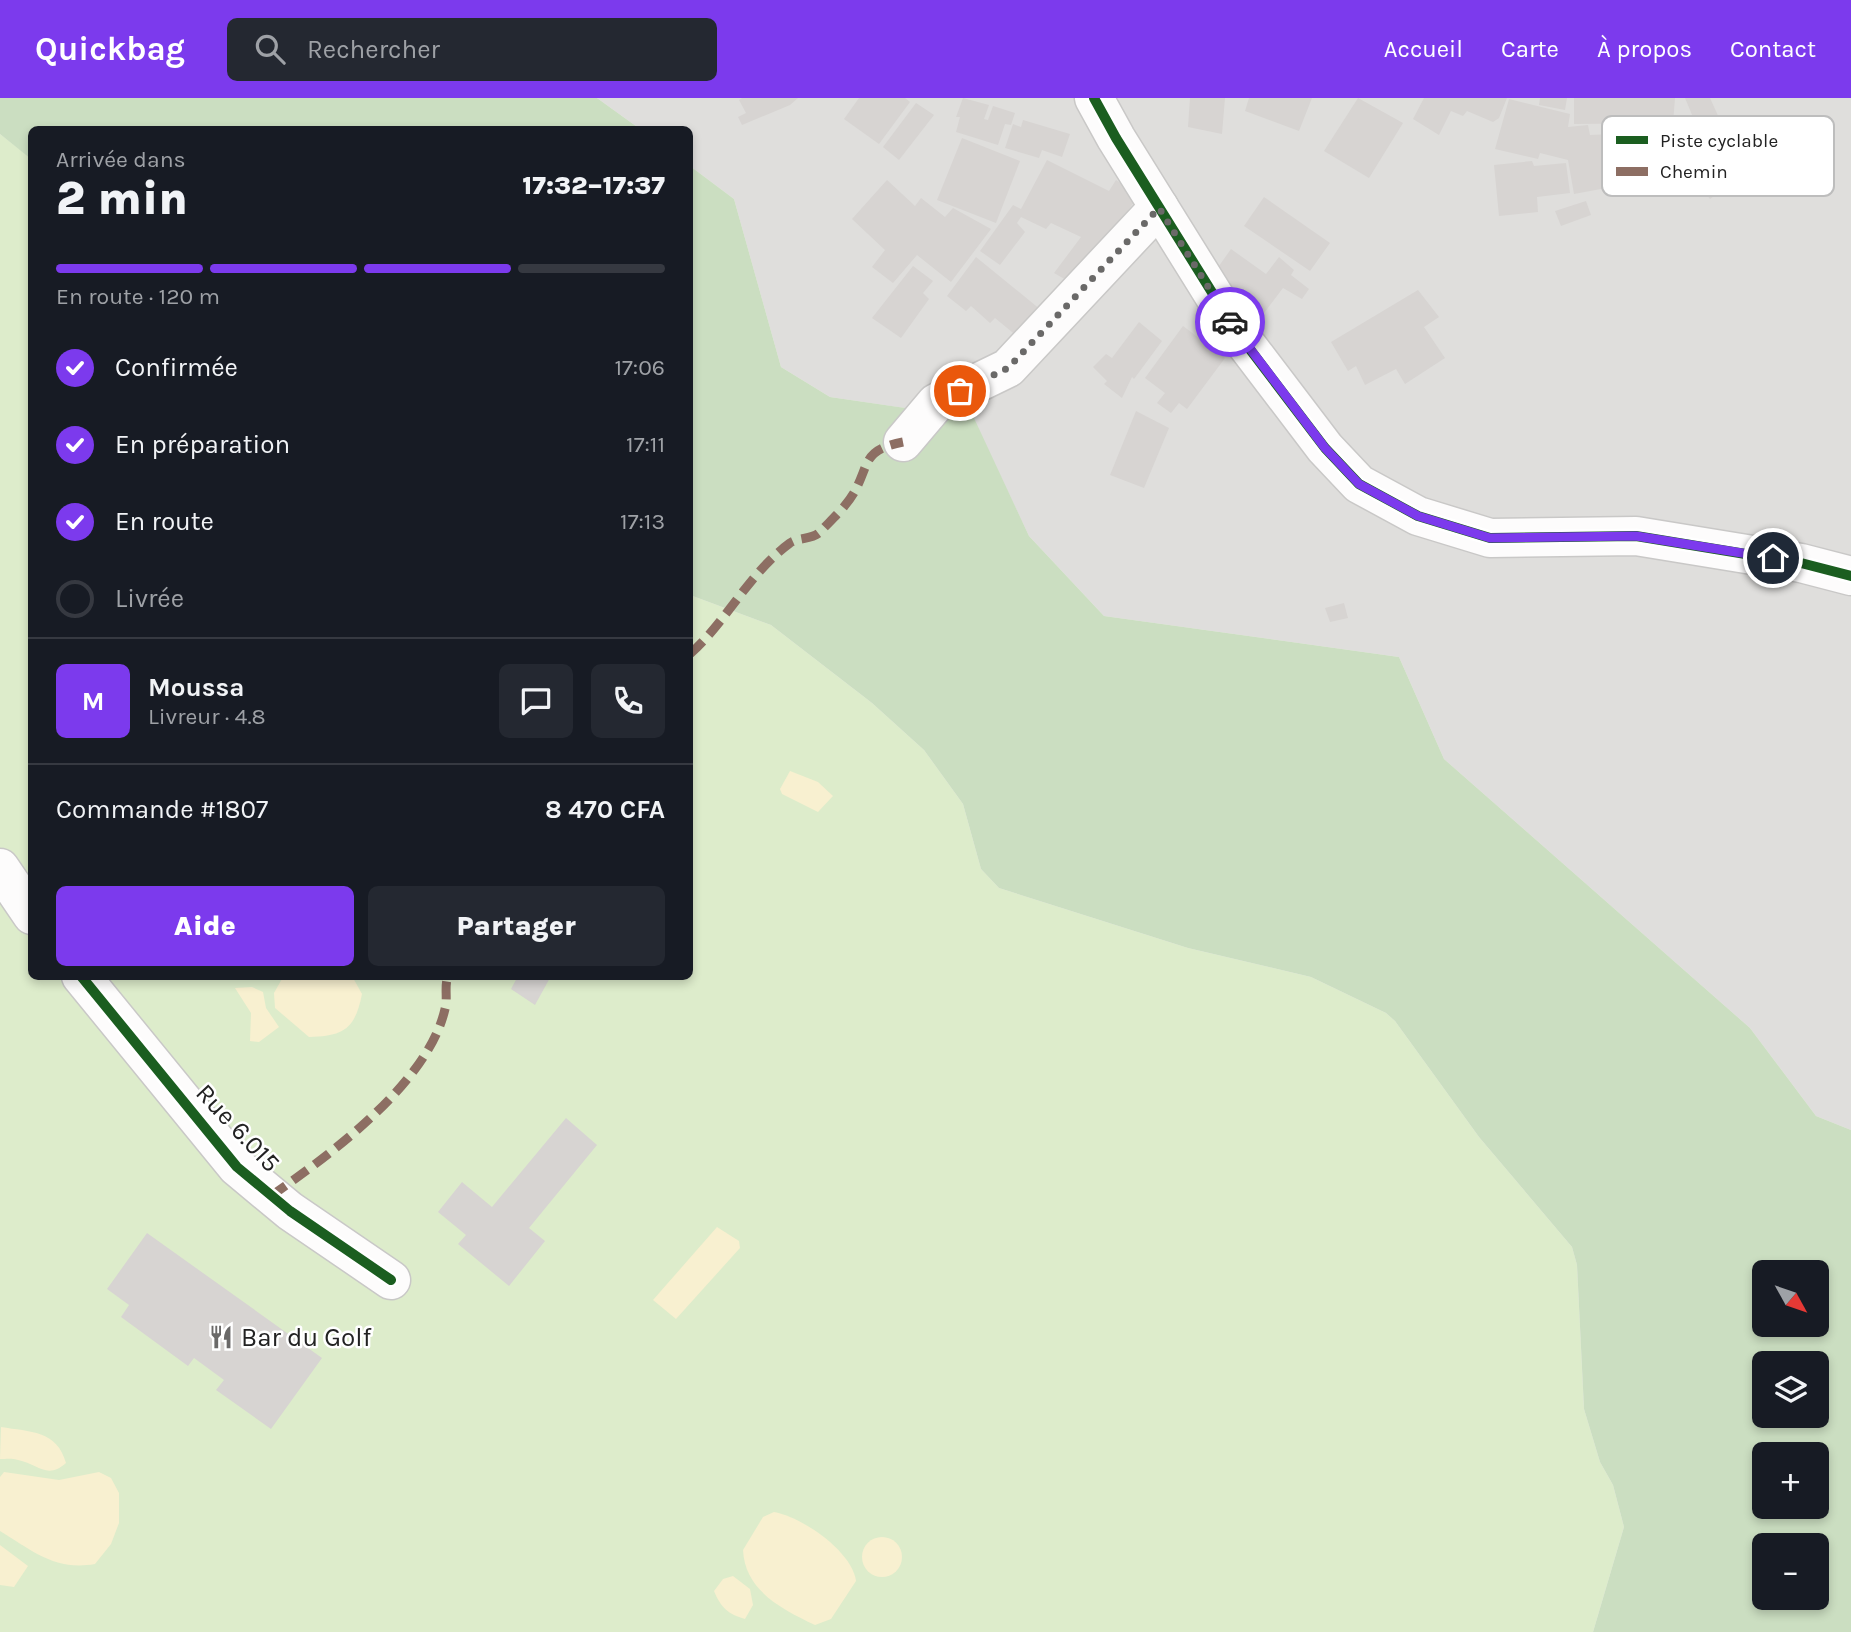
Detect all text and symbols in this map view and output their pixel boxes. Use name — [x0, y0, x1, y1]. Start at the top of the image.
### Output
search box — [227, 18, 717, 81]
text: Quickbag — [35, 30, 185, 68]
icon: search — [251, 30, 289, 68]
text: Rechercher — [307, 34, 440, 65]
text: Accueil — [1384, 35, 1463, 63]
text: Carte — [1501, 35, 1559, 63]
text: À propos — [1597, 35, 1692, 63]
text: Contact — [1730, 35, 1816, 63]
legend — [1602, 116, 1834, 196]
text: Piste cyclable — [1660, 130, 1778, 152]
text: Arrivée dans — [56, 146, 186, 173]
text: Chemin — [1660, 161, 1728, 183]
text: 17:32–17:37 — [522, 170, 665, 201]
text: 2 min — [56, 172, 188, 226]
text: En route · 120 m — [56, 283, 220, 310]
courier — [1195, 287, 1265, 357]
icon: car — [1211, 303, 1249, 341]
icon: check — [56, 349, 94, 387]
text: Confirmée — [115, 352, 238, 383]
text: 17:06 — [614, 354, 665, 381]
pin — [930, 361, 990, 421]
icon: bag — [941, 372, 979, 410]
icon: check — [56, 426, 94, 464]
text: En préparation — [115, 429, 290, 460]
text: 17:11 — [626, 431, 665, 458]
icon: check — [56, 503, 94, 541]
text: En route — [115, 506, 214, 537]
text: 17:13 — [620, 508, 665, 535]
pin — [1743, 528, 1803, 588]
icon: home — [1754, 539, 1792, 577]
text: Livrée — [115, 583, 184, 614]
button: chat — [499, 664, 573, 738]
button: phone — [591, 664, 665, 738]
text: Moussa — [148, 672, 244, 703]
text: M — [82, 686, 104, 717]
text: Livreur · 4.8 — [148, 703, 266, 730]
text: Commande #1807 — [56, 794, 268, 825]
text: 8 470 CFA — [545, 794, 665, 825]
button: Aide — [56, 886, 354, 966]
button: Partager — [368, 886, 665, 966]
street label: Rue 6.015 — [189, 1077, 287, 1179]
north arrow — [1752, 1260, 1829, 1337]
map controls — [1752, 1260, 1829, 1610]
place label: Bar du Golf — [241, 1322, 373, 1353]
restaurant icon: Bar du Golf — [207, 1323, 235, 1351]
button: layers — [1752, 1351, 1829, 1428]
button: + — [1752, 1442, 1829, 1519]
button: − — [1752, 1533, 1829, 1610]

